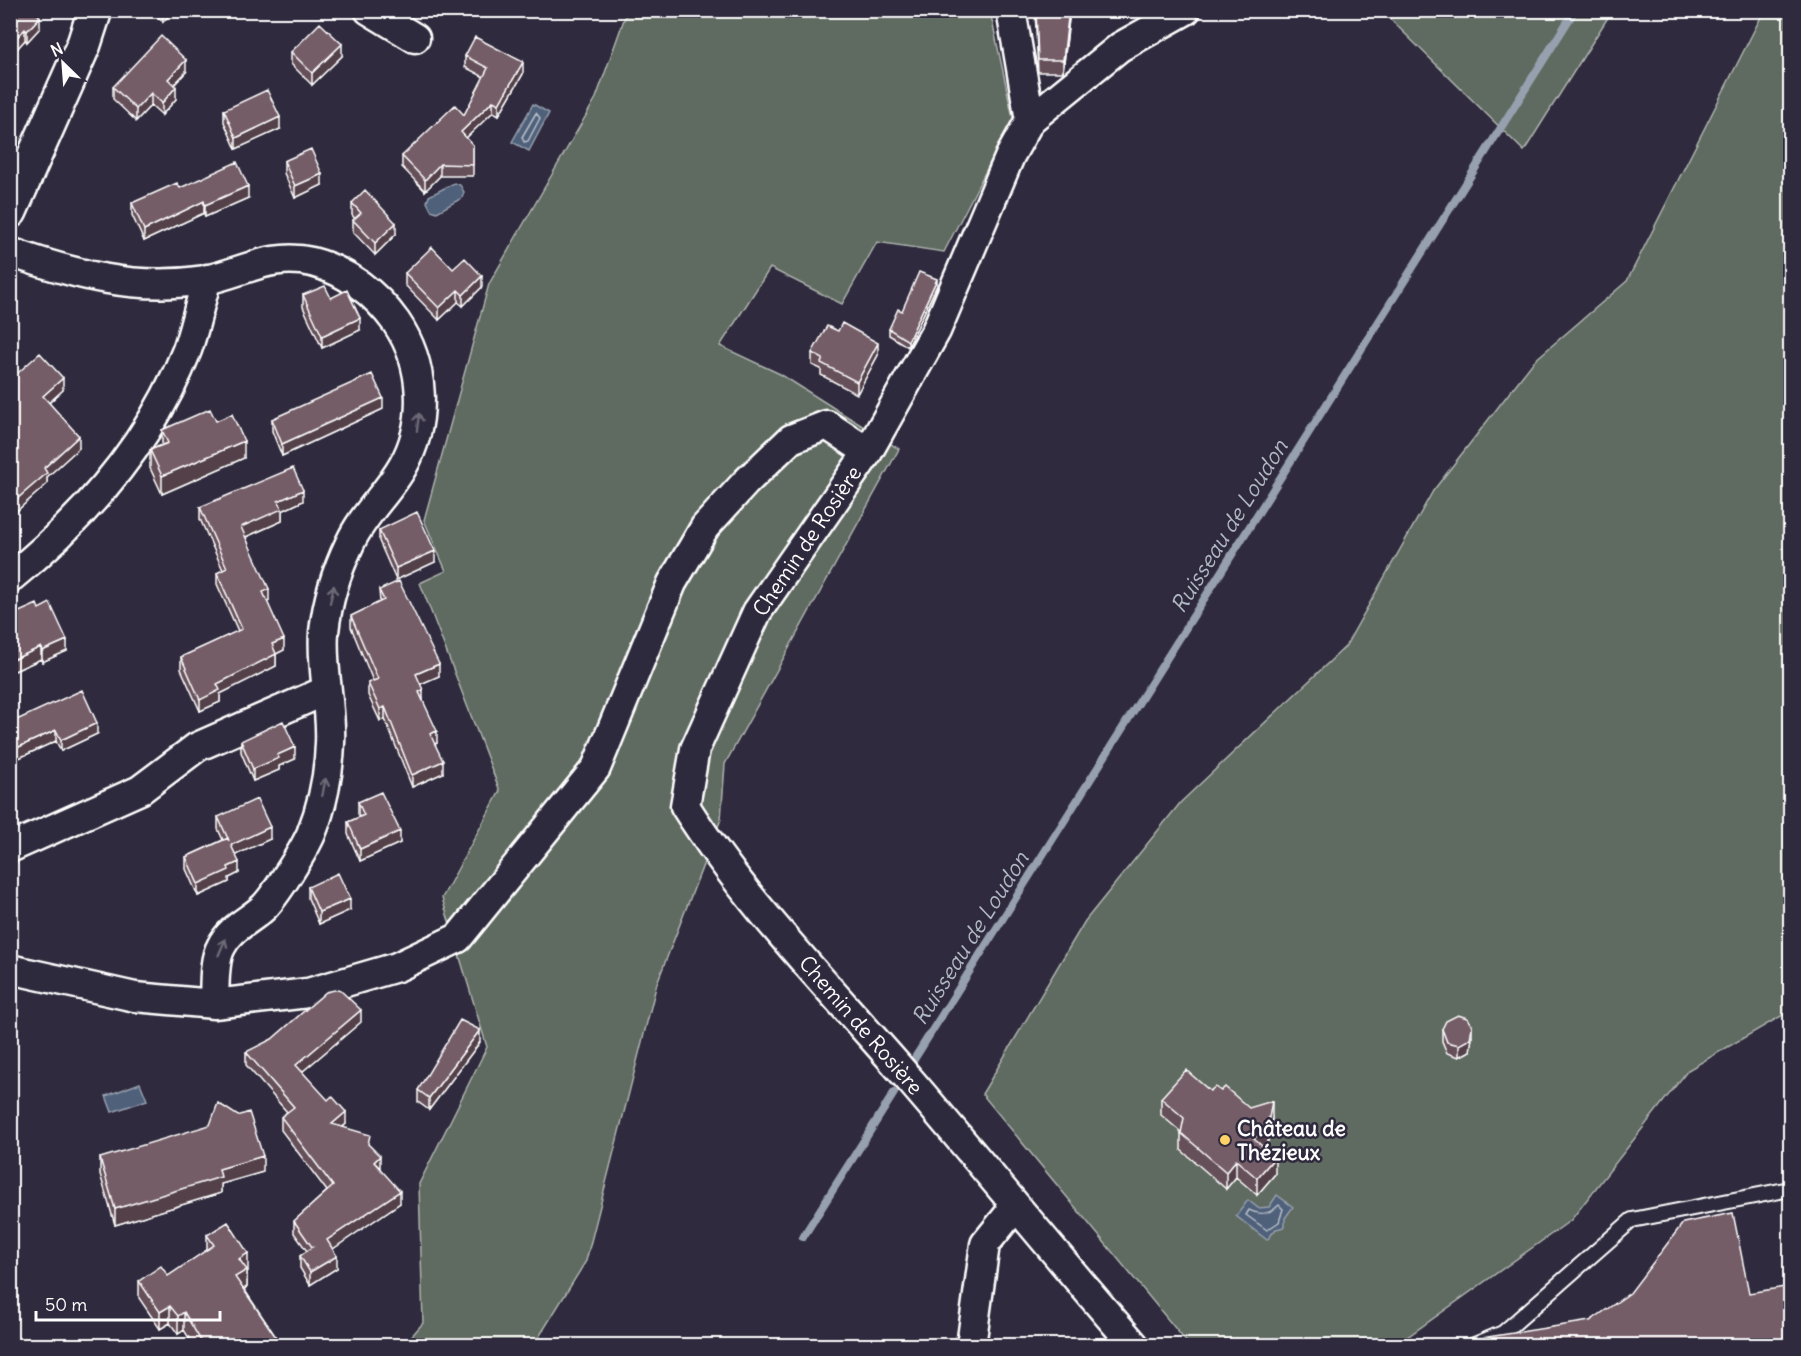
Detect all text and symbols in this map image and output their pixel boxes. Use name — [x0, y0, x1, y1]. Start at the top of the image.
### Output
north arrow — [33, 33, 93, 93]
text: N — [47, 38, 66, 61]
one-way arrow — [413, 412, 424, 432]
water label: Ruisseau de Loudon — [1164, 433, 1294, 618]
street label: Chemin de Rosière — [747, 461, 867, 621]
one-way arrow — [327, 585, 339, 604]
one-way arrow — [319, 778, 330, 798]
water label: Ruisseau de Loudon — [905, 845, 1035, 1030]
one-way arrow — [217, 938, 228, 956]
street label: Chemin de Rosière — [793, 950, 929, 1100]
place label: Château de Thézieux — [1237, 1115, 1346, 1166]
marker: Château de Thézieux — [1218, 1133, 1232, 1147]
scale bar — [36, 1284, 220, 1322]
text: 50 m — [45, 1293, 87, 1316]

